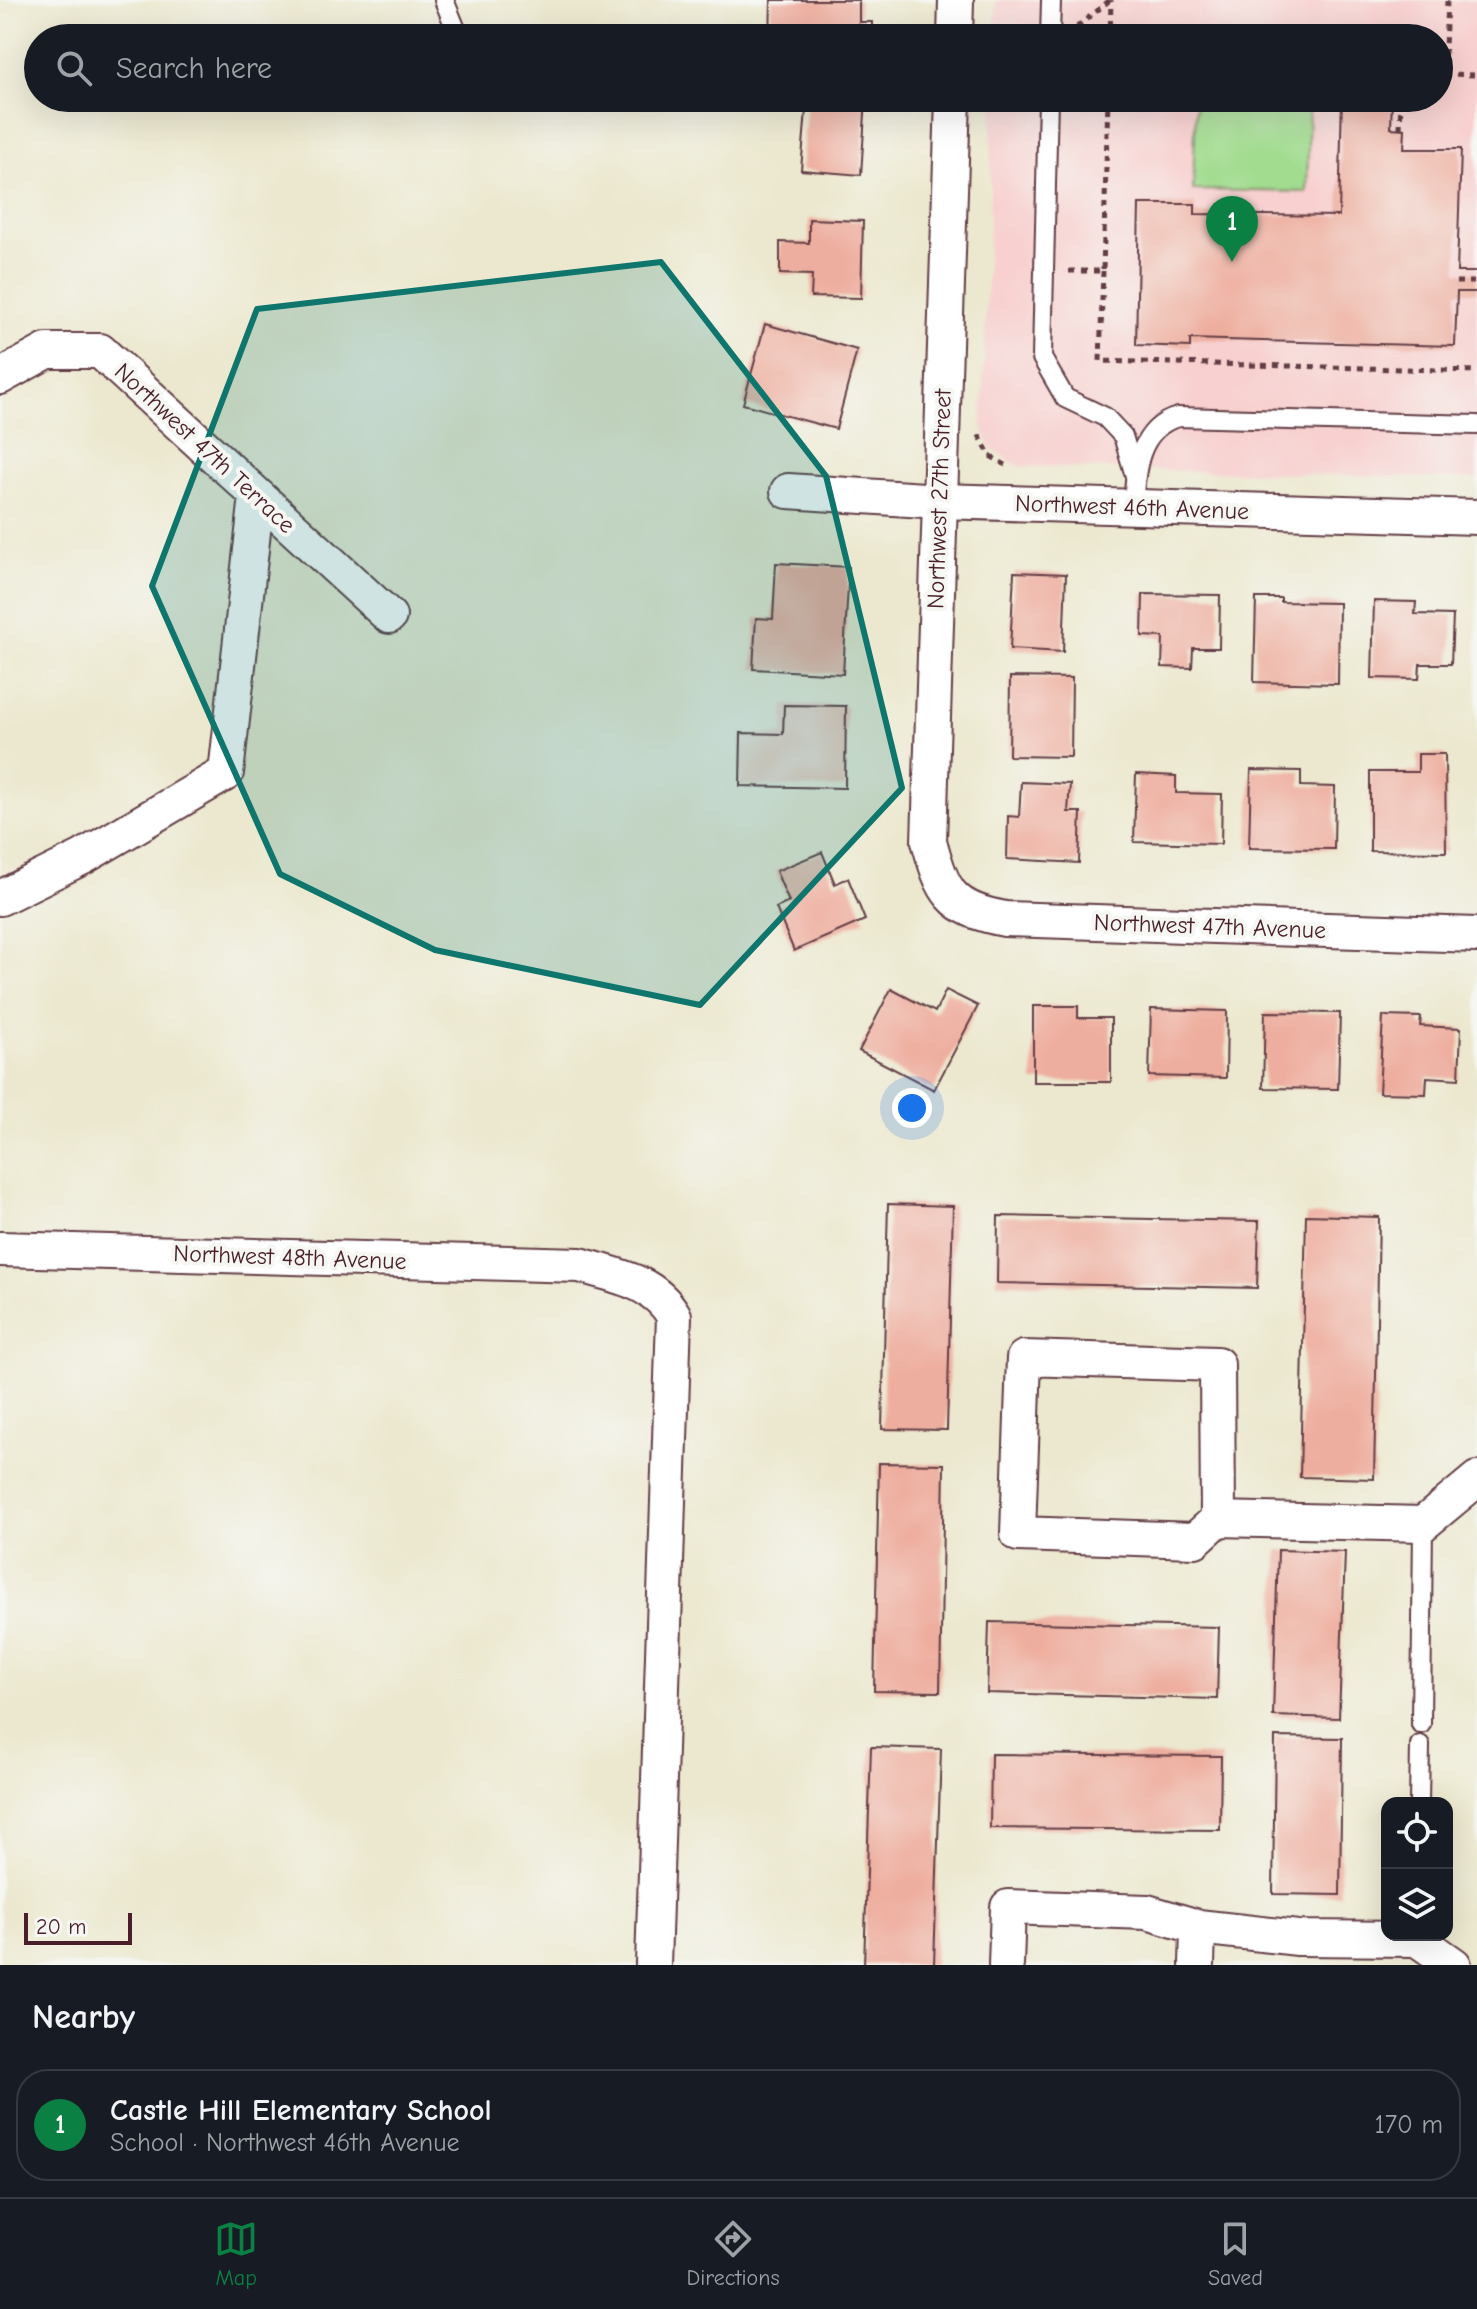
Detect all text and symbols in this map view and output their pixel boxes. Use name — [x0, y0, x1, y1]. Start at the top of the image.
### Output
search box — [24, 24, 1453, 112]
icon: search — [52, 46, 96, 90]
text: Search here — [116, 51, 272, 86]
pin: 1 — [1206, 196, 1258, 262]
street label: Northwest 47th Terrace — [109, 357, 301, 539]
street label: Northwest 27th Street — [921, 387, 957, 610]
street label: Northwest 46th Avenue — [1015, 489, 1249, 525]
street label: Northwest 47th Avenue — [1093, 908, 1327, 944]
your location — [892, 1088, 932, 1128]
street label: Northwest 48th Avenue — [173, 1239, 407, 1275]
map controls — [1381, 1797, 1453, 1941]
button: locate — [1381, 1797, 1453, 1869]
button: layers — [1381, 1869, 1453, 1941]
scale bar — [24, 1909, 132, 1945]
text: 20 m — [36, 1914, 86, 1940]
text: Nearby — [32, 1997, 135, 2037]
text: Castle Hill Elementary School — [110, 2093, 492, 2128]
text: 1 — [55, 2110, 65, 2140]
text: 170 m — [1374, 2110, 1443, 2140]
text: School · Northwest 46th Avenue — [110, 2128, 459, 2158]
tab: Map — [214, 2217, 258, 2291]
tab: Directions — [687, 2217, 780, 2291]
tab: Saved — [1208, 2217, 1263, 2291]

